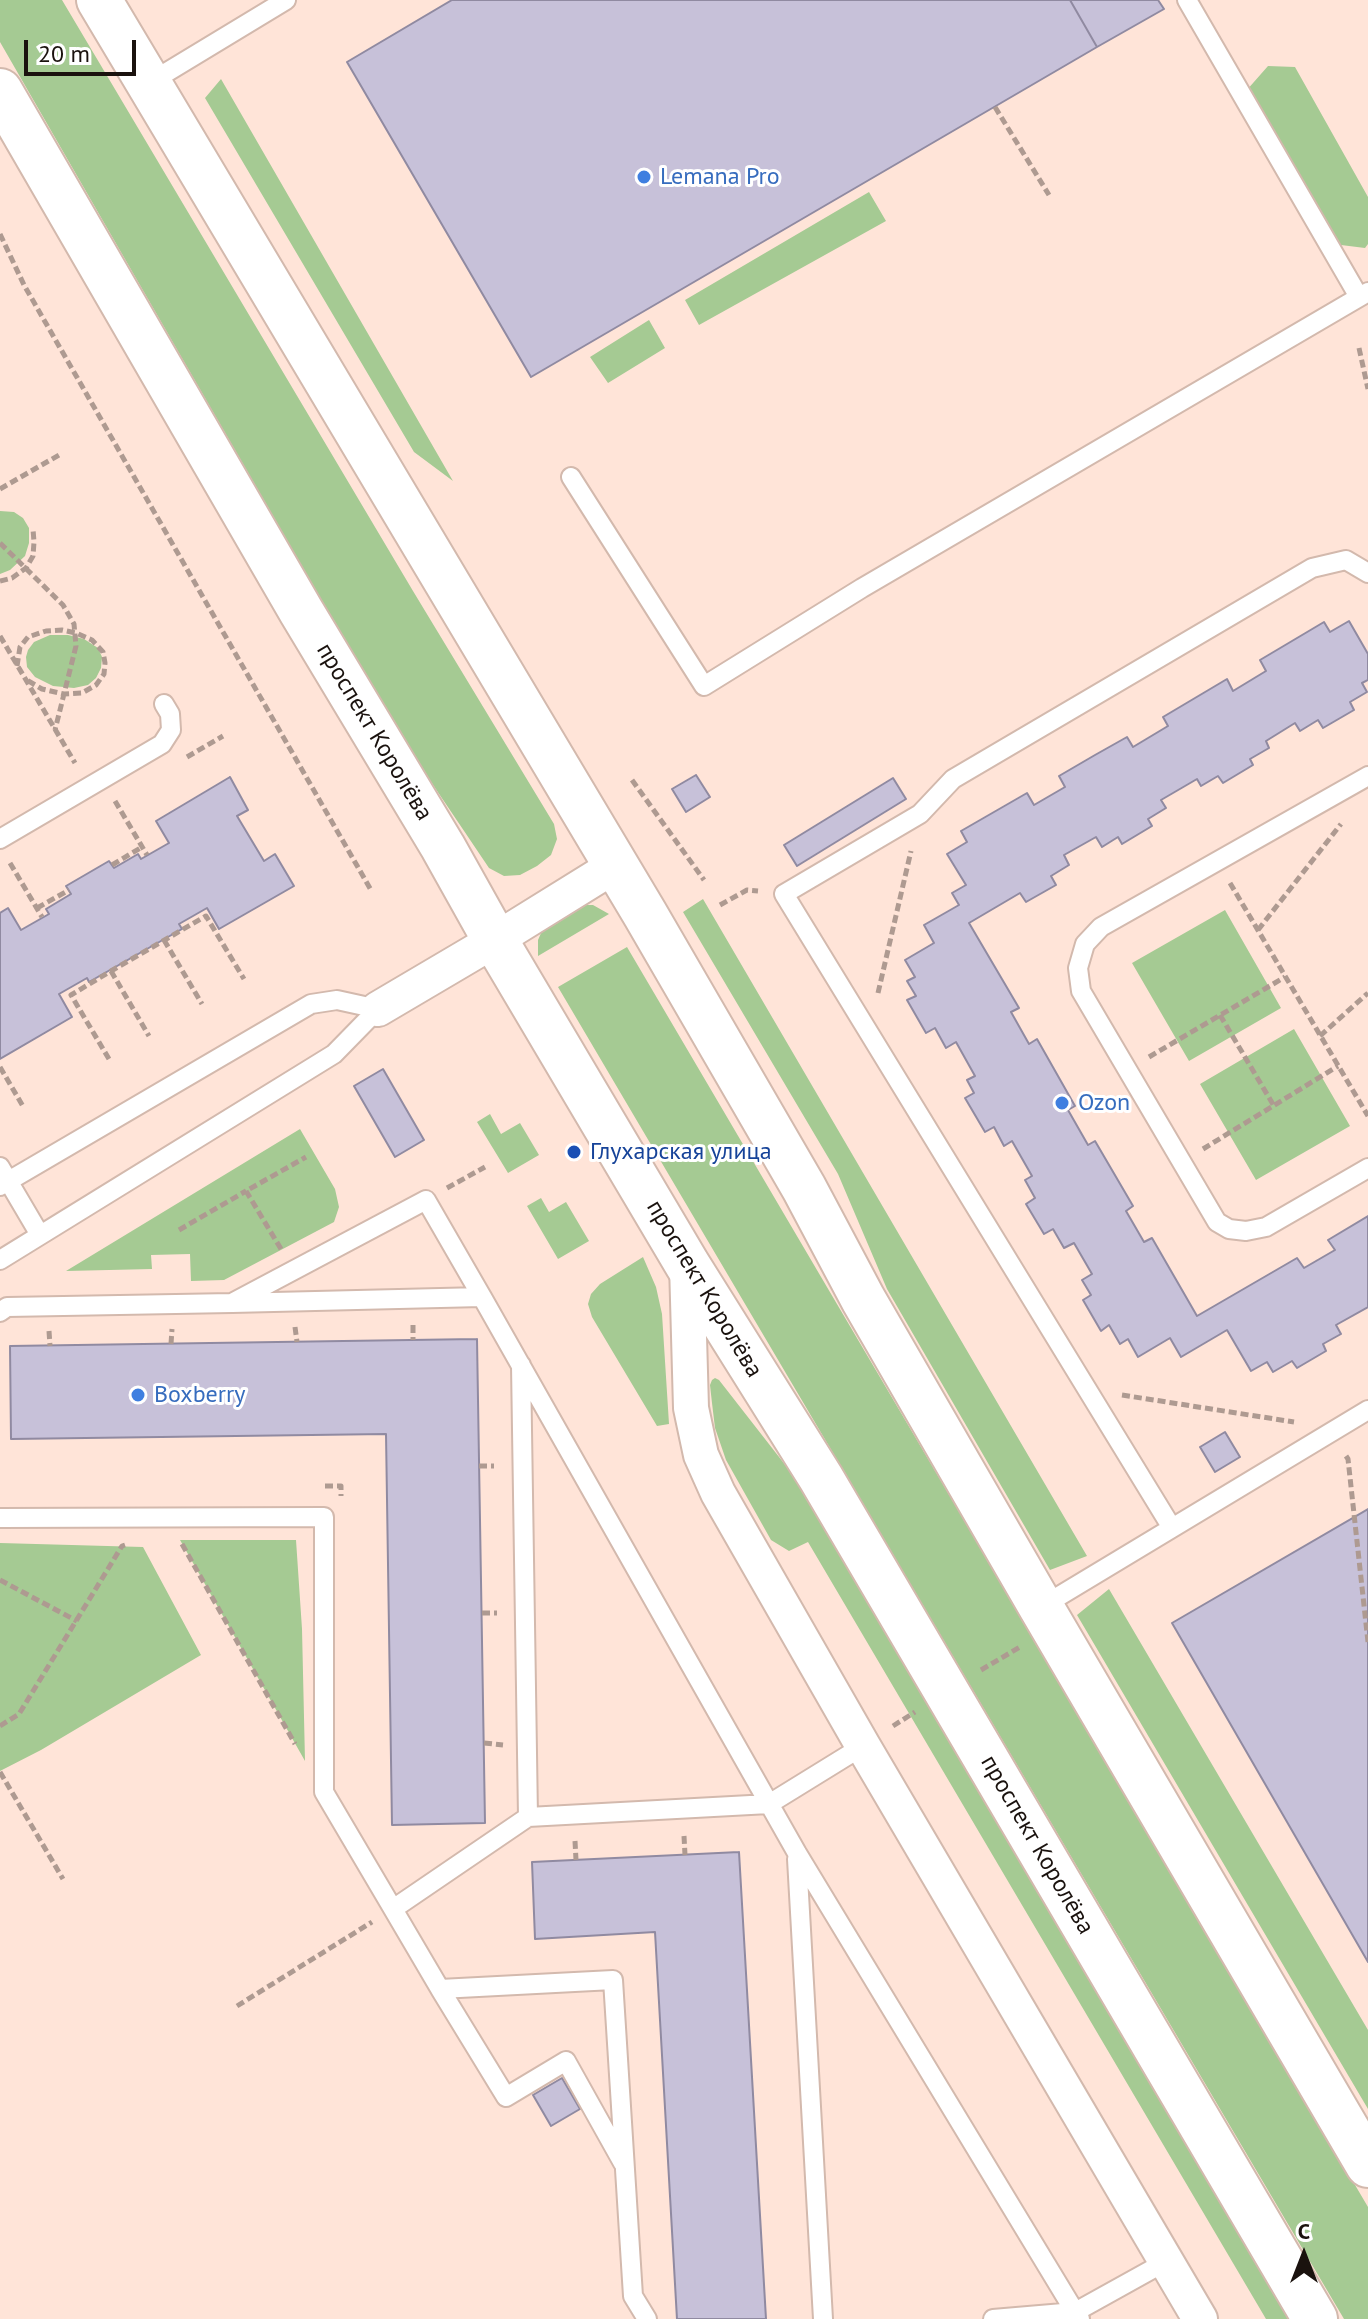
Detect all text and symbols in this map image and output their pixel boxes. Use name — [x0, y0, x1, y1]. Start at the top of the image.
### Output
scale bar — [28, 24, 140, 74]
text: 20 m — [38, 38, 90, 69]
place label: Lemana Pro — [660, 163, 780, 191]
marker: Lemana Pro — [635, 168, 653, 186]
street label: проспект Королёва — [310, 638, 438, 826]
place label: Ozon — [1078, 1089, 1130, 1117]
marker: Ozon — [1053, 1094, 1071, 1112]
place label: Глухарская улица — [590, 1138, 772, 1166]
marker: Глухарская улица — [565, 1143, 583, 1161]
street label: проспект Королёва — [640, 1195, 768, 1383]
place label: Boxberry — [154, 1381, 245, 1409]
marker: Boxberry — [129, 1386, 147, 1404]
street label: проспект Королёва — [974, 1750, 1100, 1940]
north arrow — [1264, 2215, 1344, 2295]
text: С — [1298, 2217, 1310, 2245]

